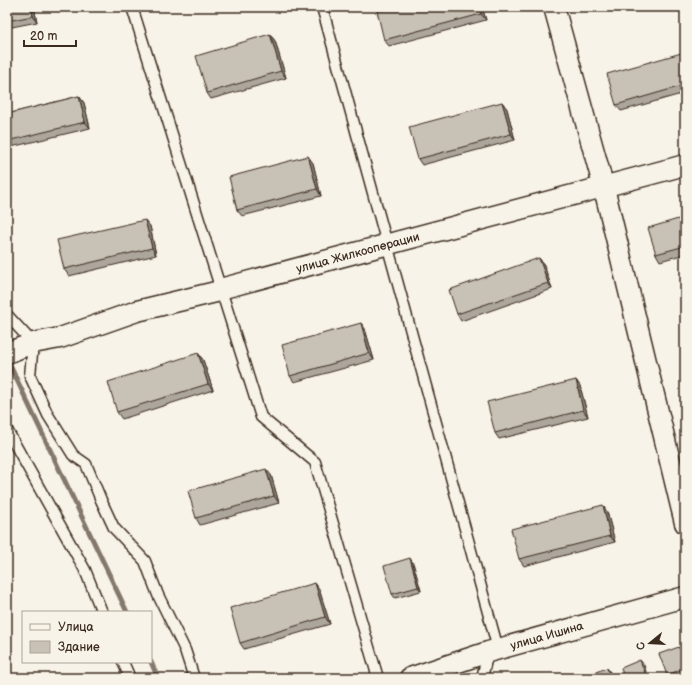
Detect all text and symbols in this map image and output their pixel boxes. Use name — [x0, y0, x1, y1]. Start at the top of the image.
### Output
scale bar — [24, 22, 76, 48]
text: 20 m — [30, 29, 57, 44]
street label: улица Жилкооперации — [295, 229, 421, 277]
legend — [22, 611, 152, 663]
street label: улица Ишина — [509, 618, 585, 654]
text: Улица — [58, 620, 94, 635]
north arrow — [630, 623, 670, 663]
text: Здание — [58, 640, 100, 655]
text: С — [633, 640, 648, 652]

